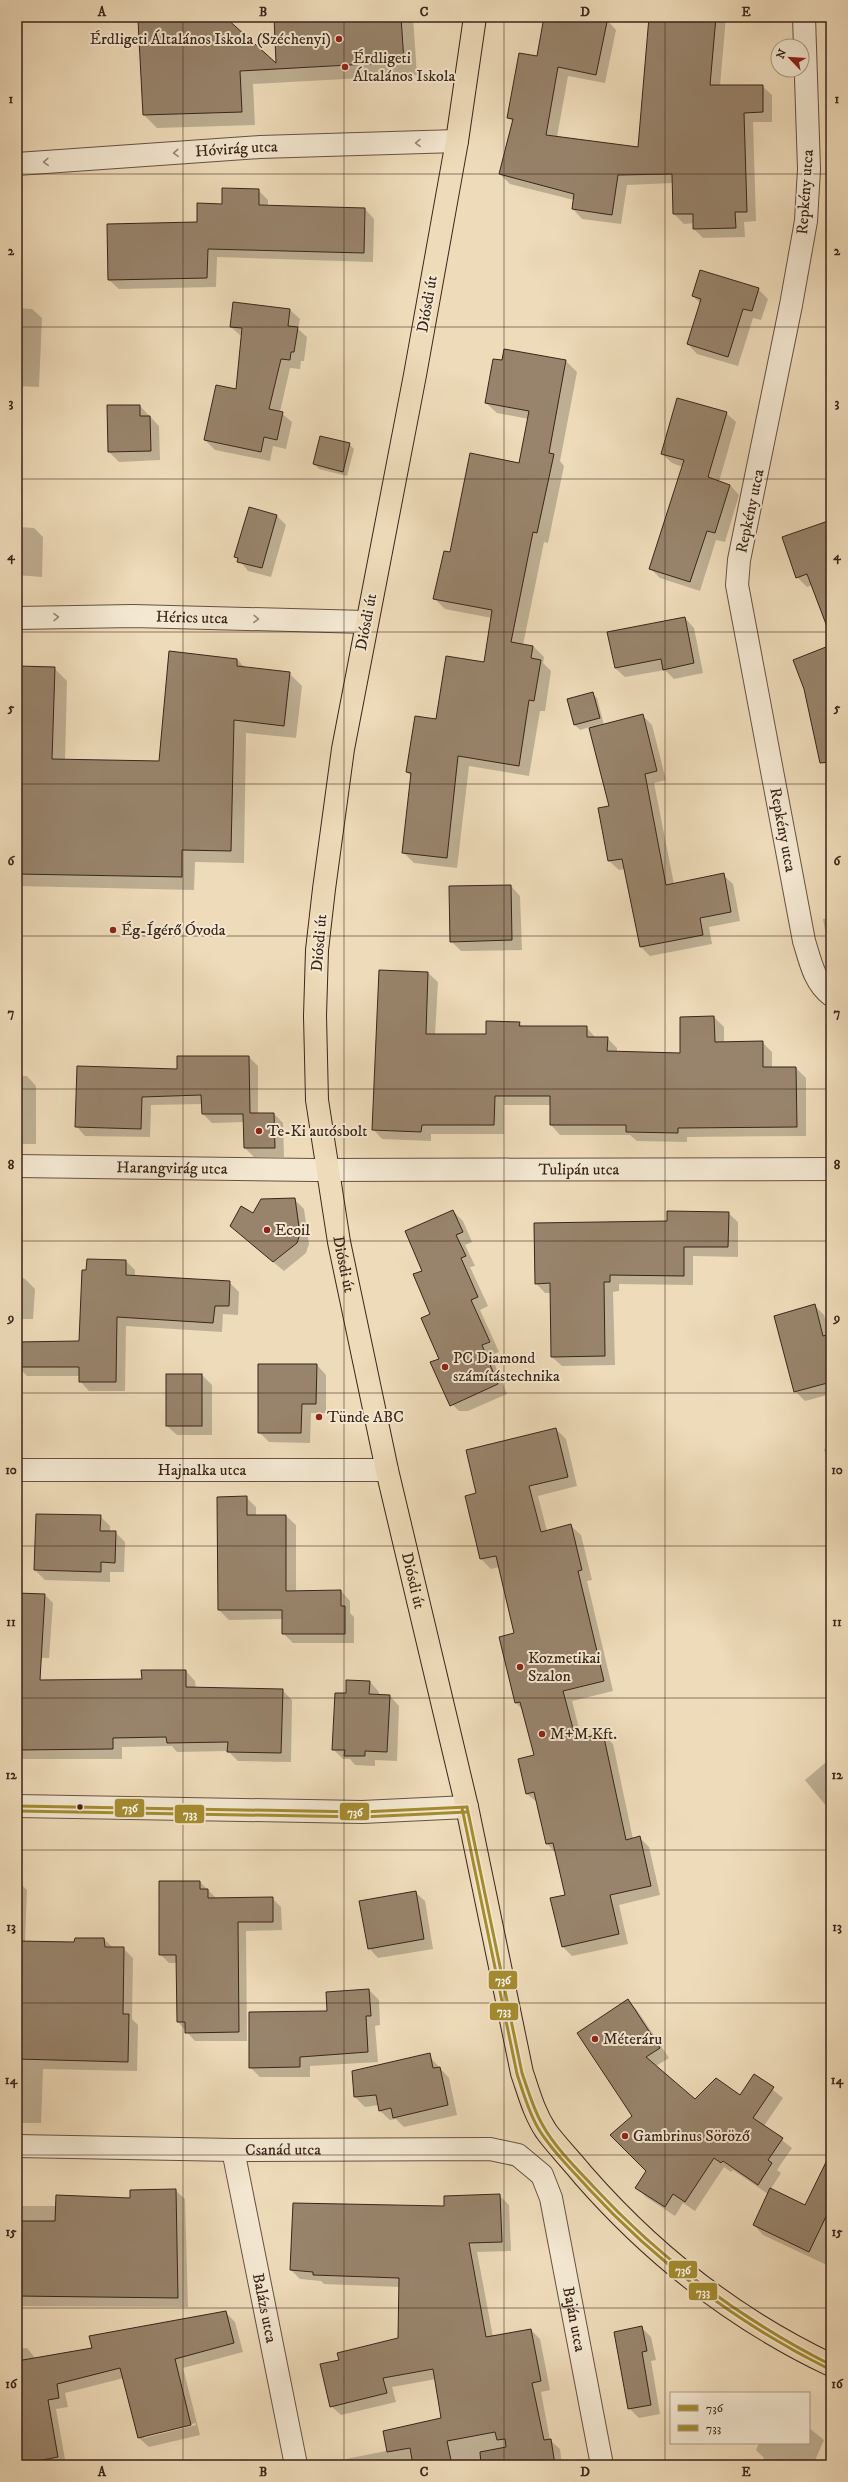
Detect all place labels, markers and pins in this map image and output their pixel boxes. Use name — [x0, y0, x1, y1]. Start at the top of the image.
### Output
place label: Érdligeti Általános Iskola (Széchenyi) — [90, 29, 331, 49]
marker: Érdligeti Általános Iskola (Széchenyi) — [334, 34, 344, 44]
place label: Érdligeti Általános Iskola — [353, 48, 456, 86]
marker: Érdligeti Általános Iskola — [340, 62, 350, 72]
place label: Ég-Ígérő Óvoda — [121, 920, 226, 940]
marker: Ég-Ígérő Óvoda — [108, 925, 118, 935]
place label: Te-Ki autósbolt — [267, 1121, 367, 1141]
marker: Te-Ki autósbolt — [254, 1126, 264, 1136]
place label: Ecoil — [275, 1220, 310, 1240]
marker: Ecoil — [262, 1225, 272, 1235]
place label: PC Diamond számítástechnika — [453, 1348, 560, 1386]
marker: PC Diamond számítástechnika — [440, 1362, 450, 1372]
place label: Tünde ABC — [327, 1407, 404, 1427]
marker: Tünde ABC — [314, 1412, 324, 1422]
place label: Kozmetikai Szalon — [528, 1648, 601, 1686]
marker: Kozmetikai Szalon — [515, 1662, 525, 1672]
place label: M+M Kft. — [550, 1724, 617, 1744]
marker: M+M Kft. — [537, 1729, 547, 1739]
unlabelled marker — [75, 1802, 85, 1812]
place label: Méteráru — [603, 2029, 662, 2049]
marker: Méteráru — [590, 2034, 600, 2044]
place label: Gambrinus Söröző — [633, 2126, 750, 2146]
marker: Gambrinus Söröző — [620, 2131, 630, 2141]

